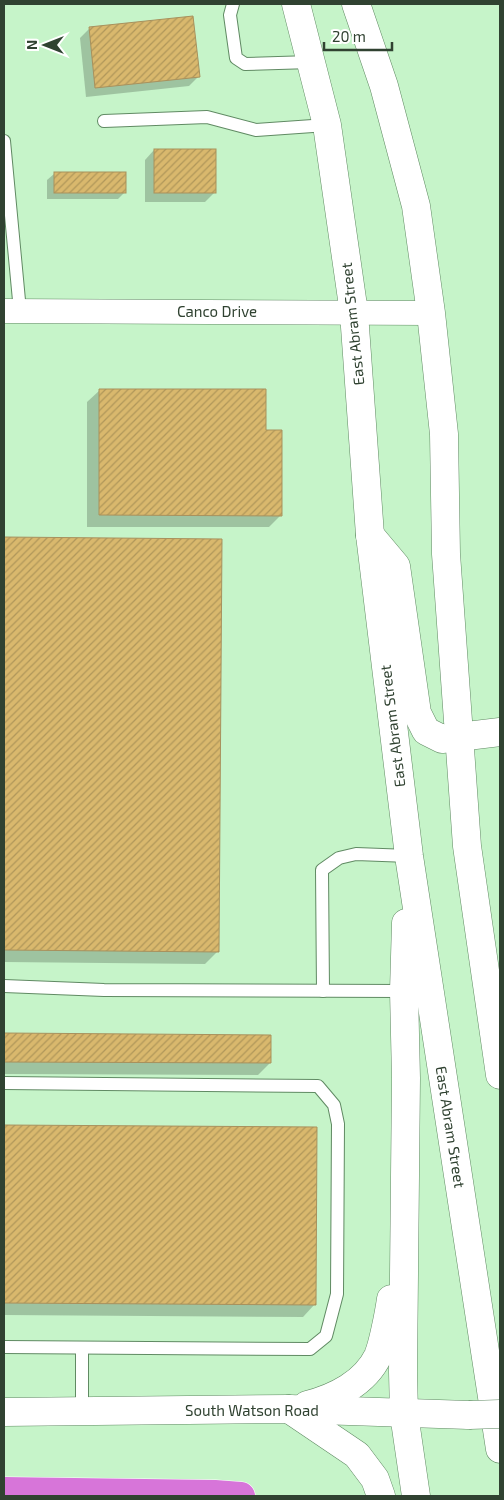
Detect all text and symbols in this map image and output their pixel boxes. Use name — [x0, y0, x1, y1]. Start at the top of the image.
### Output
north arrow — [20, 20, 70, 70]
scale bar — [324, 20, 392, 52]
text: 20 m — [332, 27, 366, 45]
text: N — [23, 40, 40, 50]
street label: East Abram Street — [337, 262, 367, 386]
street label: Canco Drive — [177, 302, 257, 320]
street label: East Abram Street — [376, 664, 408, 788]
street label: East Abram Street — [432, 1065, 470, 1189]
street label: South Watson Road — [185, 1401, 319, 1419]

